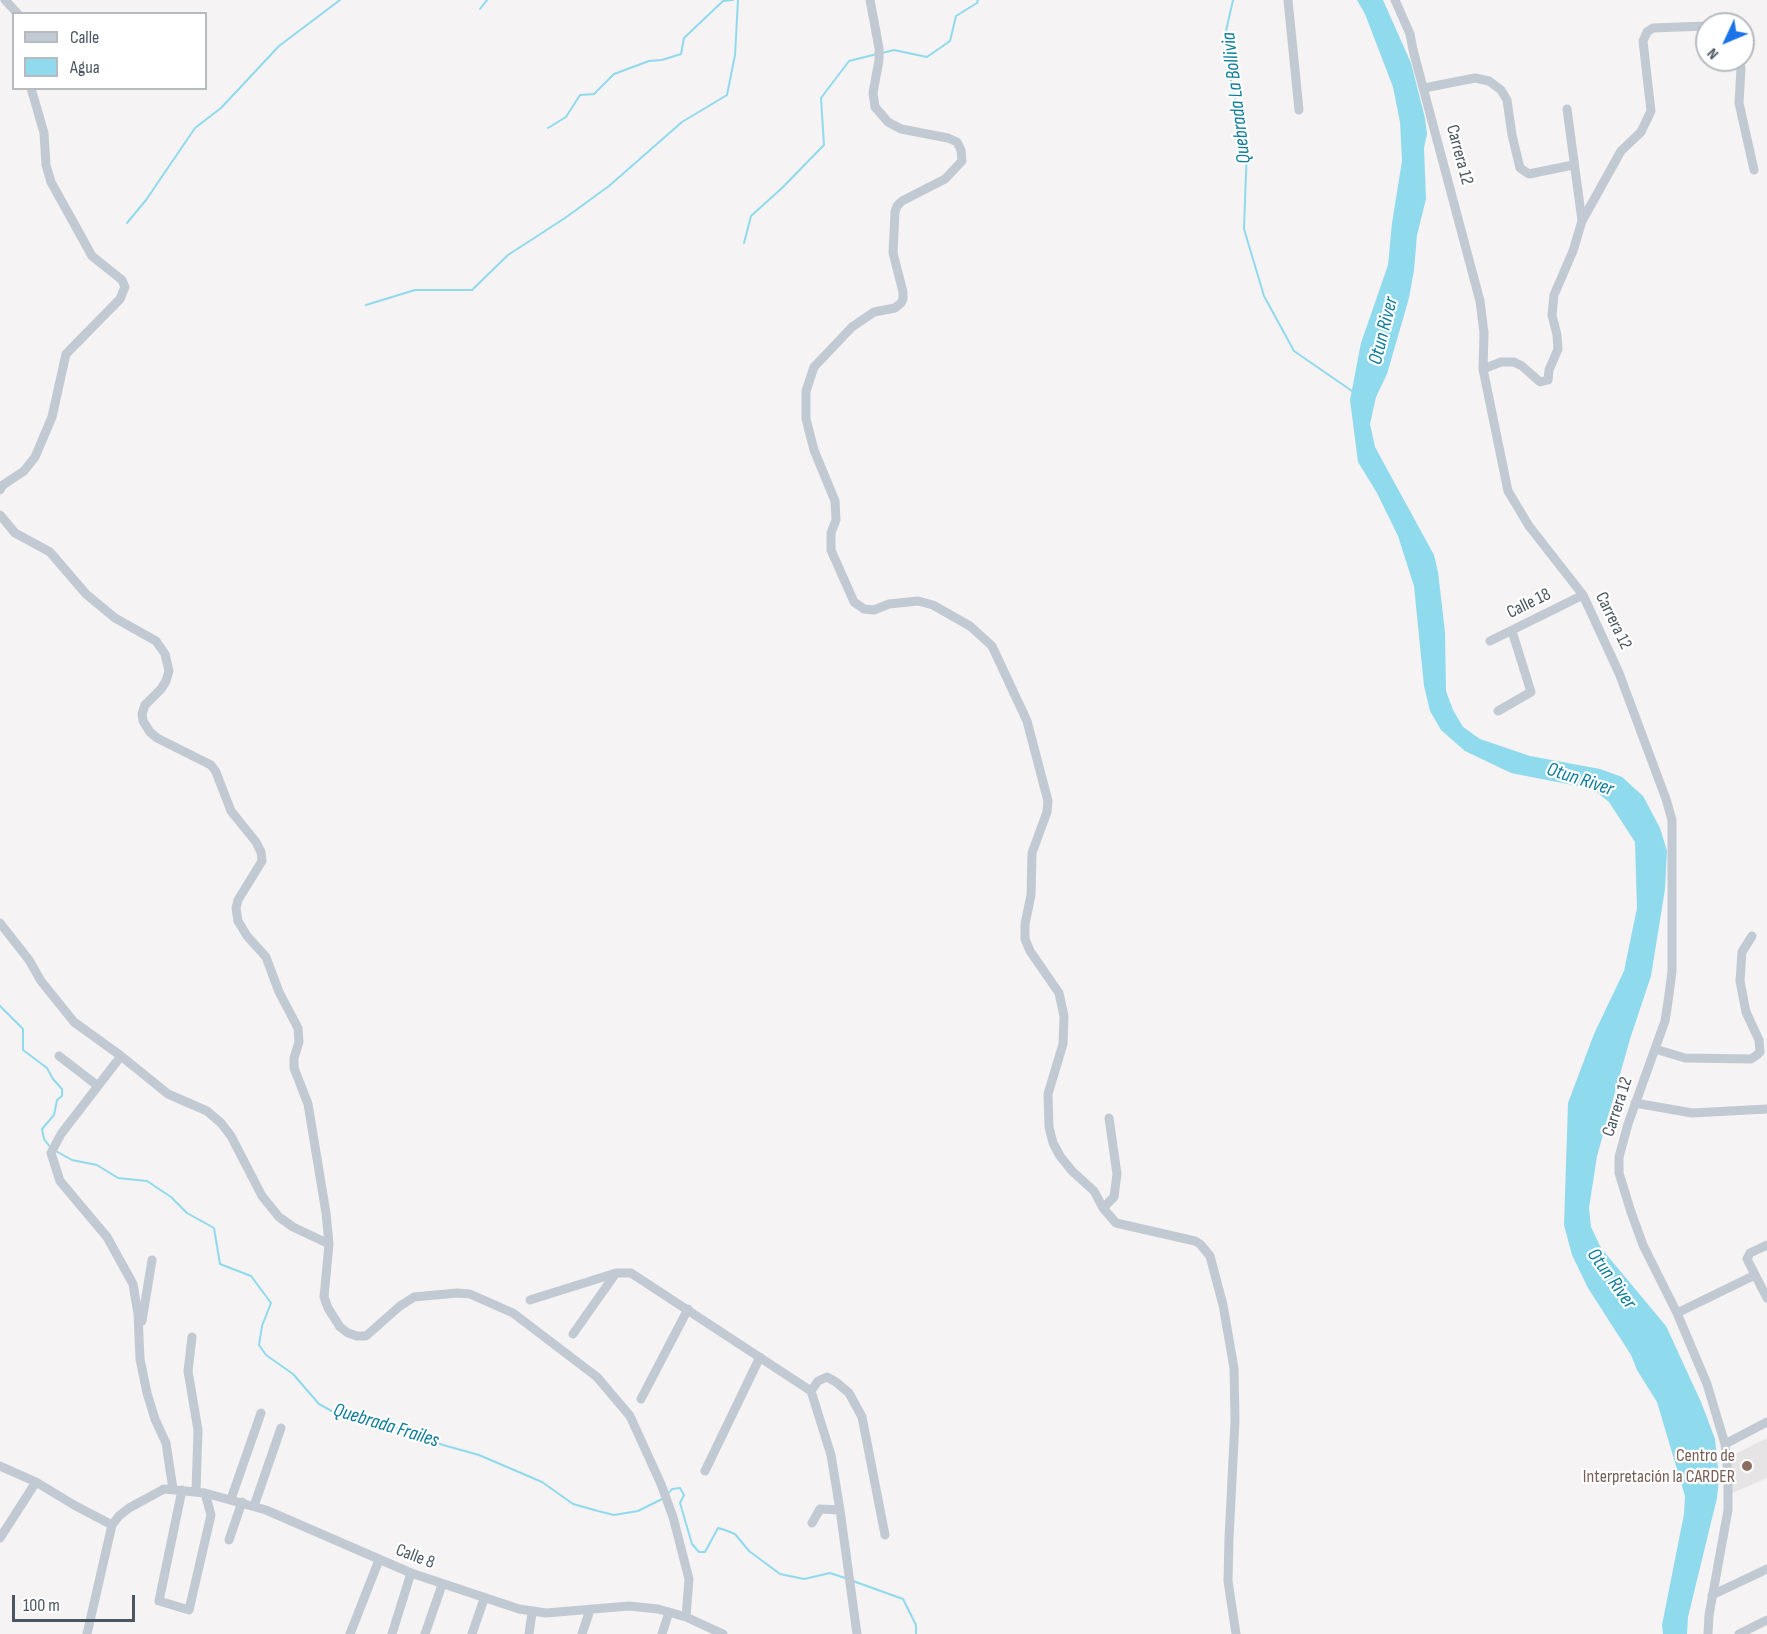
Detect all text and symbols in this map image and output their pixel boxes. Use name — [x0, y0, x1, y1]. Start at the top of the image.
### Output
legend — [12, 12, 207, 90]
north arrow — [1695, 12, 1755, 72]
text: Calle — [70, 27, 99, 48]
water label: Quebrada La Bollivia — [1217, 31, 1257, 165]
text: N — [1703, 44, 1723, 63]
text: Agua — [70, 57, 100, 78]
street label: Carrera 12 — [1441, 123, 1477, 187]
water label: Otun River — [1364, 295, 1404, 367]
street label: Calle 18 — [1503, 584, 1555, 624]
street label: Carrera 12 — [1590, 589, 1636, 653]
water label: Otun River — [1544, 758, 1616, 802]
street label: Carrera 12 — [1598, 1075, 1638, 1139]
water label: Otun River — [1581, 1244, 1641, 1314]
water label: Quebrada Frailes — [330, 1399, 442, 1453]
place label: Centro de Interpretación la CARDER — [1583, 1445, 1735, 1488]
marker: Centro de Interpretación la CARDER — [1740, 1459, 1754, 1473]
street label: Calle 8 — [392, 1540, 438, 1574]
scale bar — [15, 1583, 138, 1621]
text: 100 m — [23, 1595, 60, 1616]

